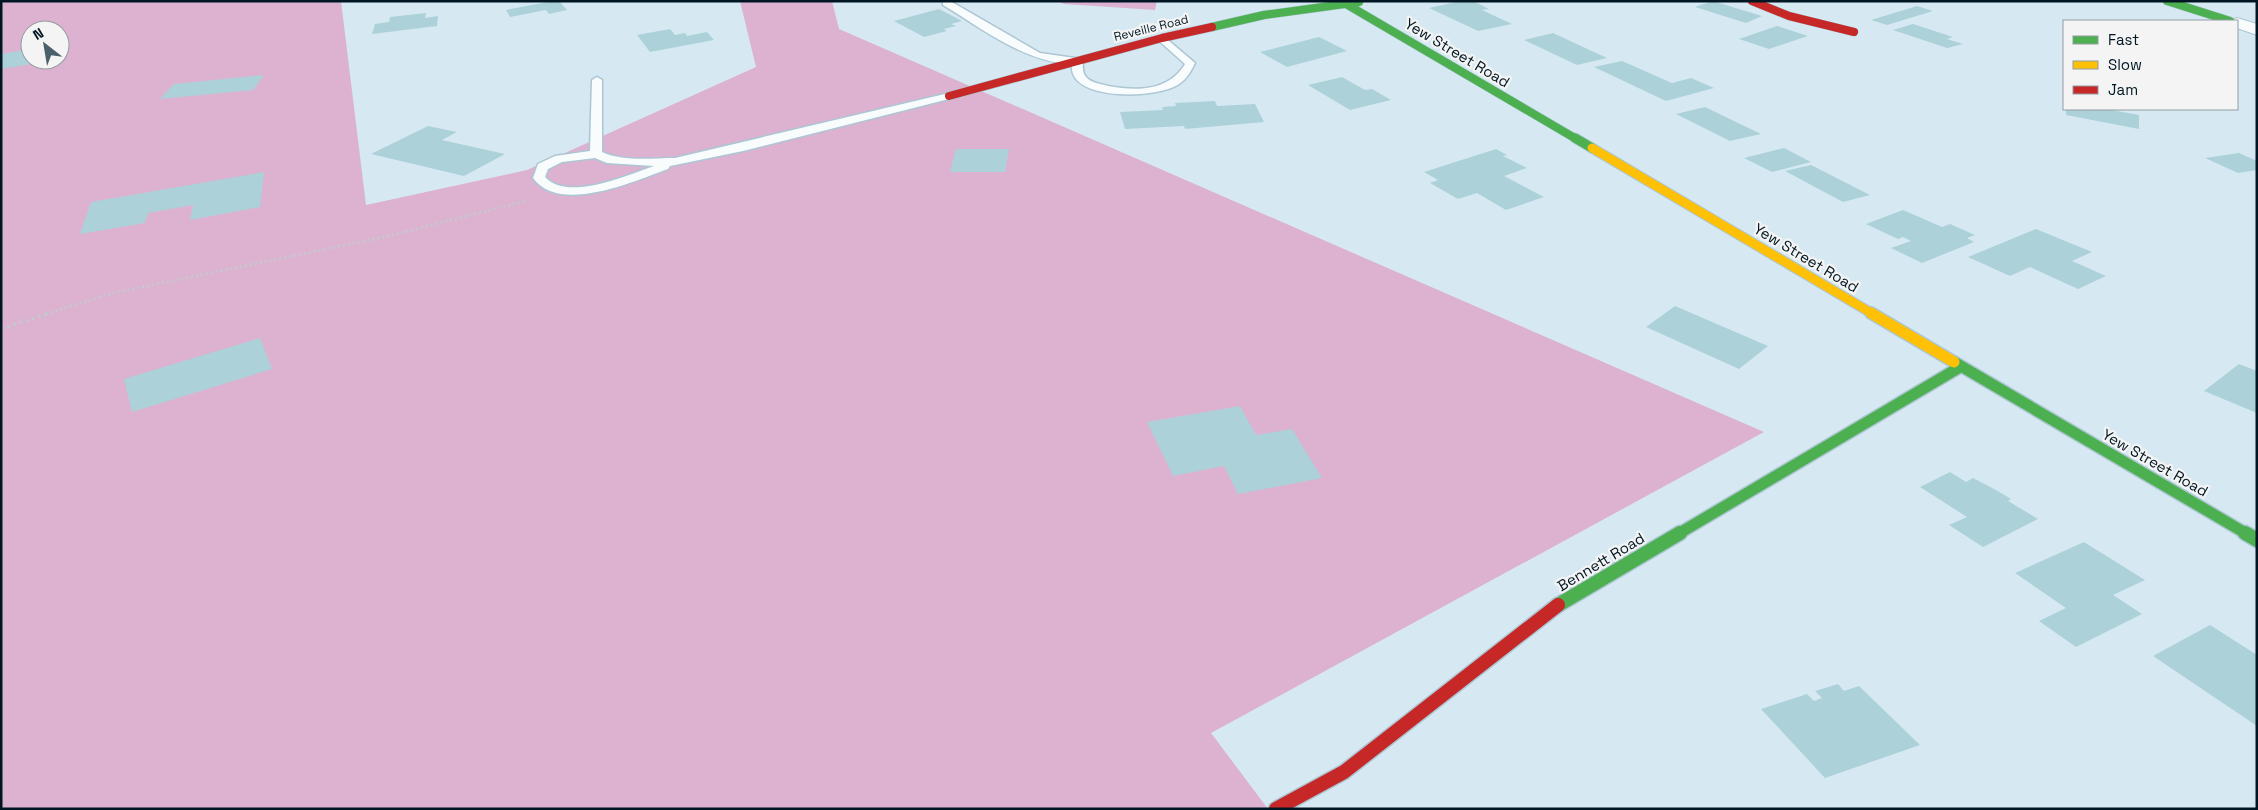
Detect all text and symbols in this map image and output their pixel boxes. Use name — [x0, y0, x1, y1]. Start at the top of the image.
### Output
street label: Reveille Road — [1112, 11, 1190, 45]
street label: Yew Street Road — [1401, 14, 1513, 91]
north arrow — [20, 20, 70, 70]
legend — [2063, 20, 2238, 110]
text: N — [30, 24, 47, 44]
text: Fast — [2108, 30, 2139, 49]
text: Slow — [2108, 55, 2142, 74]
text: Jam — [2108, 80, 2138, 99]
street label: Yew Street Road — [1750, 219, 1862, 296]
street label: Yew Street Road — [2099, 425, 2212, 501]
street label: Bennett Road — [1554, 528, 1648, 595]

